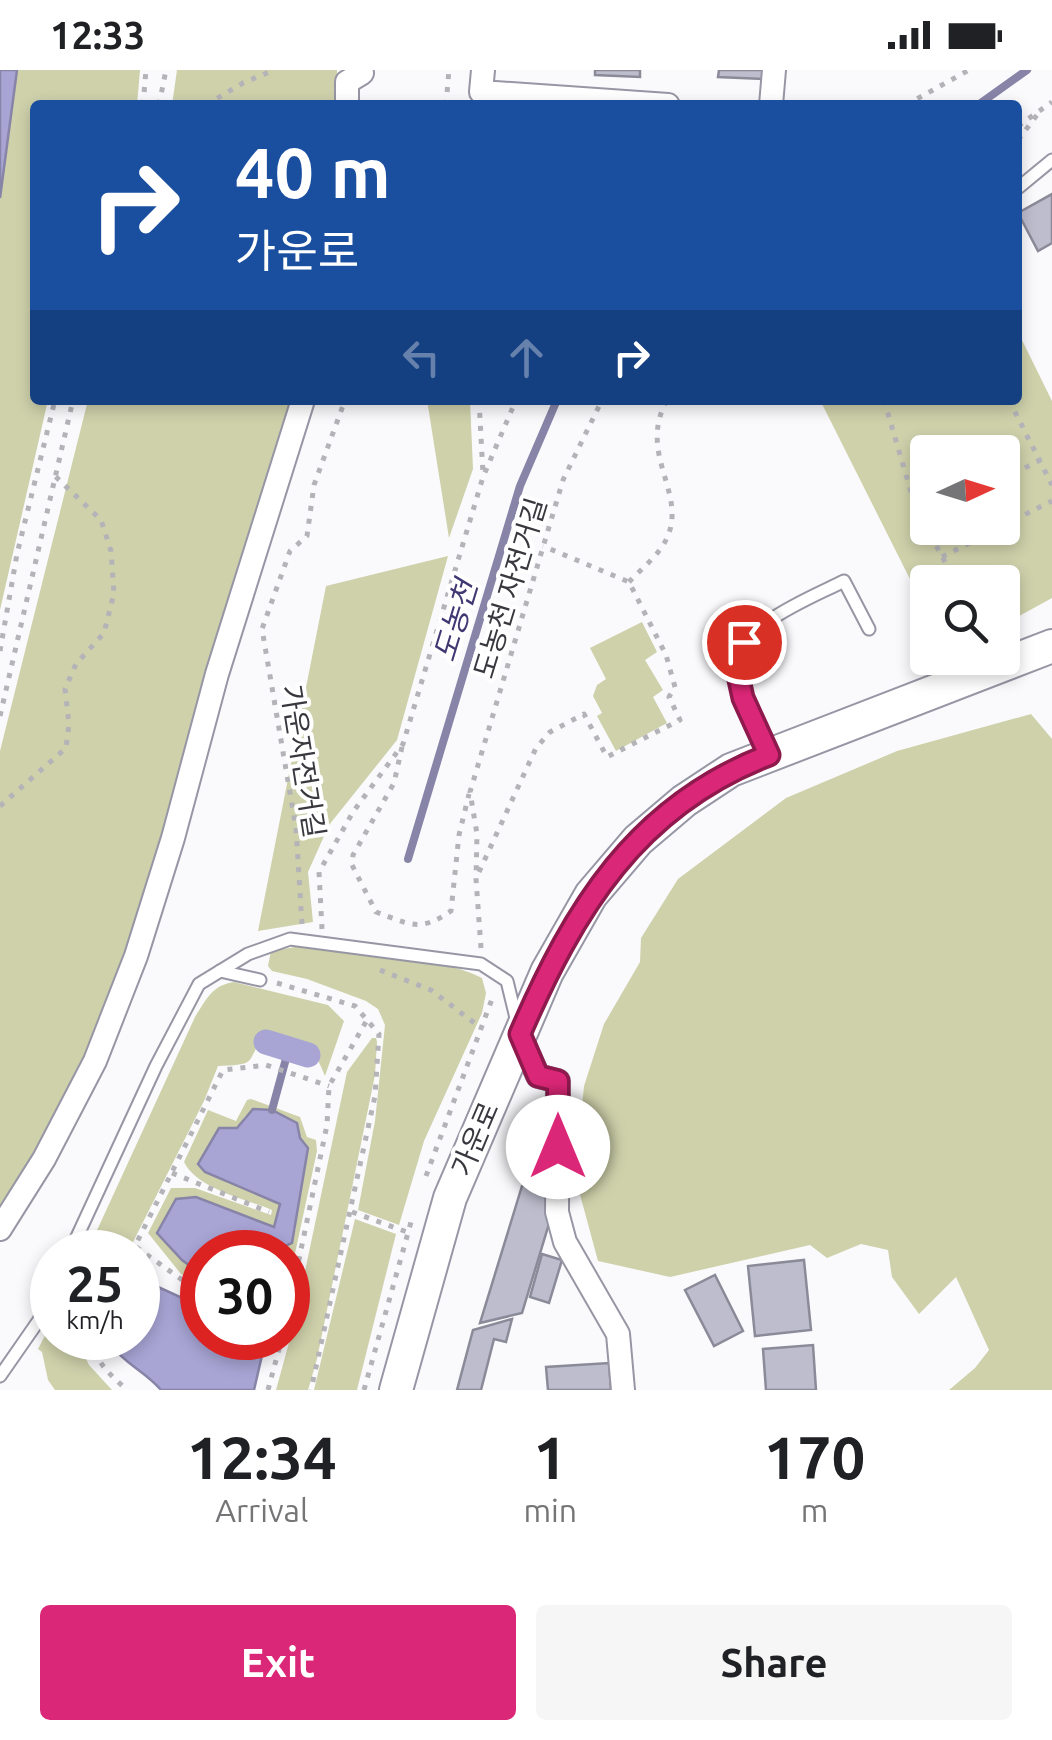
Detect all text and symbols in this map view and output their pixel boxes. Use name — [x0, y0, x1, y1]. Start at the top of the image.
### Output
text: 12:33 — [50, 14, 145, 56]
text: 40 m — [235, 133, 391, 211]
icon: right — [70, 140, 200, 270]
text: 가운로 — [235, 225, 359, 276]
icon: left — [394, 330, 449, 385]
icon: ahead — [499, 330, 554, 385]
icon: right — [604, 330, 659, 385]
north arrow — [910, 435, 1020, 545]
map controls — [910, 435, 1020, 675]
street label: 도농천 자전거길 — [467, 494, 552, 682]
button: search — [910, 565, 1020, 675]
water label: 도농천 — [427, 573, 484, 665]
pin — [702, 600, 787, 685]
icon: arrive — [717, 615, 772, 670]
street label: 가운자전거길 — [276, 682, 331, 840]
position arrow — [506, 1095, 610, 1199]
street label: 가운로 — [445, 1097, 504, 1180]
speed limit sign: 30 — [180, 1230, 310, 1360]
text: 25 — [67, 1255, 123, 1311]
text: km/h — [66, 1306, 124, 1334]
text: 12:34 — [187, 1423, 337, 1490]
text: 1 — [533, 1423, 567, 1490]
text: 170 — [764, 1423, 865, 1490]
text: Arrival — [215, 1492, 308, 1528]
text: min — [523, 1492, 577, 1528]
text: m — [801, 1492, 828, 1528]
button: Exit — [40, 1605, 516, 1720]
button: Share — [536, 1605, 1012, 1720]

